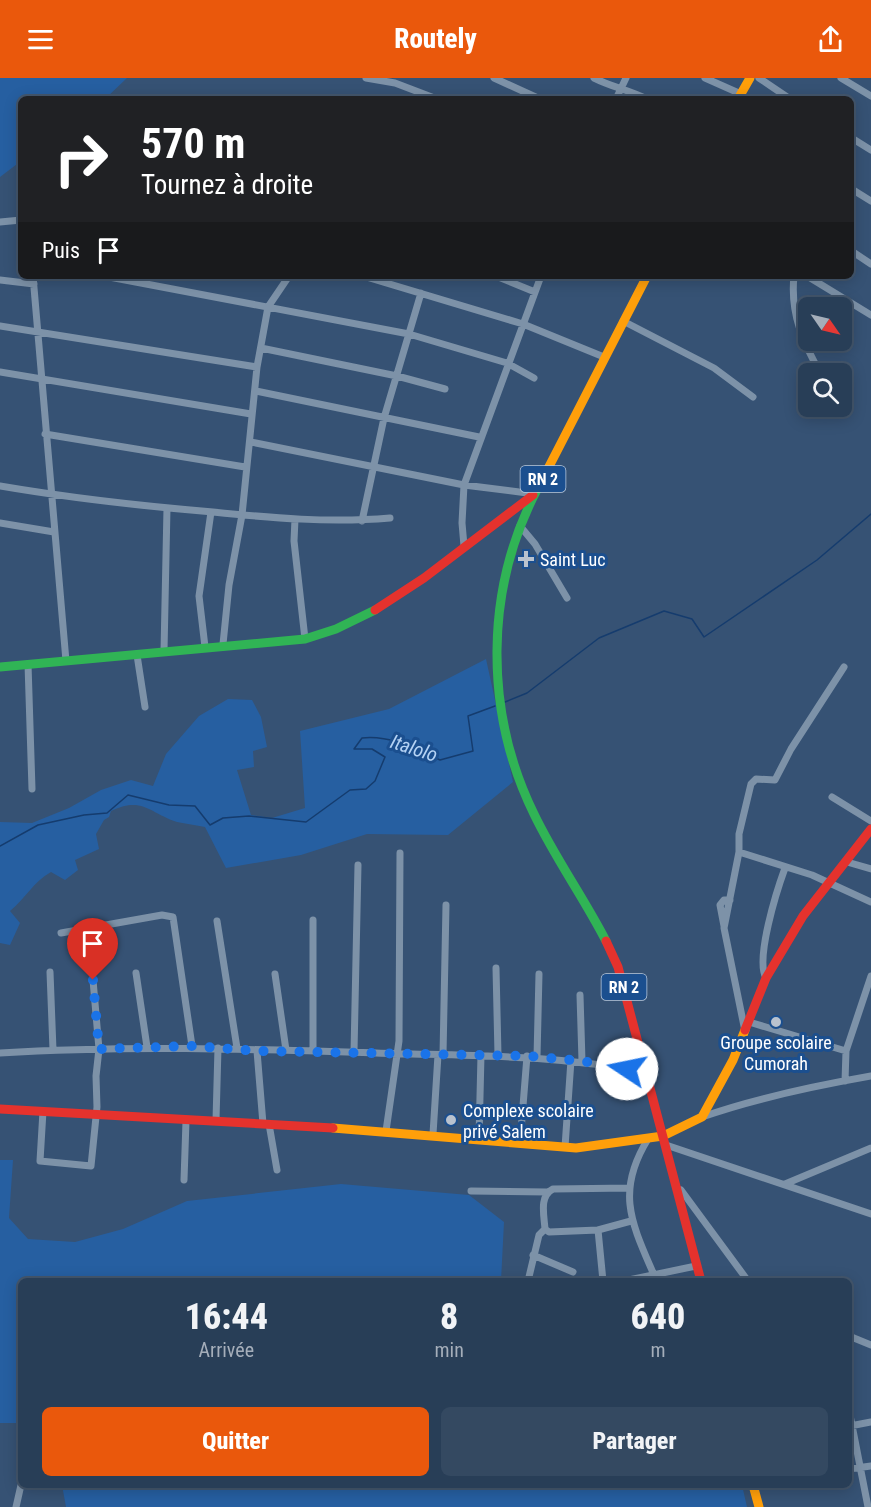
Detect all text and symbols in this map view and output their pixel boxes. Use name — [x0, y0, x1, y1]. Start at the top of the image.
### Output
icon: menu — [24, 23, 57, 56]
text: Routely — [394, 23, 477, 55]
icon: share — [814, 23, 847, 56]
text: 570 m — [141, 119, 246, 168]
icon: right — [42, 120, 120, 198]
text: Tournez à droite — [141, 169, 313, 201]
icon: arrive — [92, 234, 125, 267]
text: Puis — [42, 238, 80, 263]
north arrow — [798, 297, 852, 351]
map controls — [798, 297, 852, 417]
button: search — [798, 363, 852, 417]
road number: RN 2 — [520, 466, 566, 492]
place label: Saint Luc — [540, 549, 605, 570]
marker: Saint Luc — [517, 550, 535, 568]
water label: Italolo — [387, 729, 441, 767]
pin — [67, 918, 118, 980]
icon: arrive — [76, 927, 109, 960]
road number: RN 2 — [602, 974, 646, 1000]
marker: Groupe scolaire Cumorah — [769, 1015, 783, 1029]
place label: Groupe scolaire Cumorah — [720, 1032, 832, 1074]
position arrow — [595, 1037, 659, 1101]
place label: Complexe scolaire privé Salem — [463, 1100, 594, 1142]
marker: Complexe scolaire privé Salem — [444, 1113, 458, 1127]
text: 16:44 — [185, 1296, 268, 1338]
text: 8 — [440, 1296, 458, 1338]
text: 640 — [630, 1296, 685, 1338]
text: Arrivée — [199, 1338, 254, 1362]
text: min — [435, 1338, 464, 1362]
text: m — [650, 1338, 665, 1362]
button: Quitter — [42, 1407, 429, 1476]
button: Partager — [441, 1407, 828, 1476]

